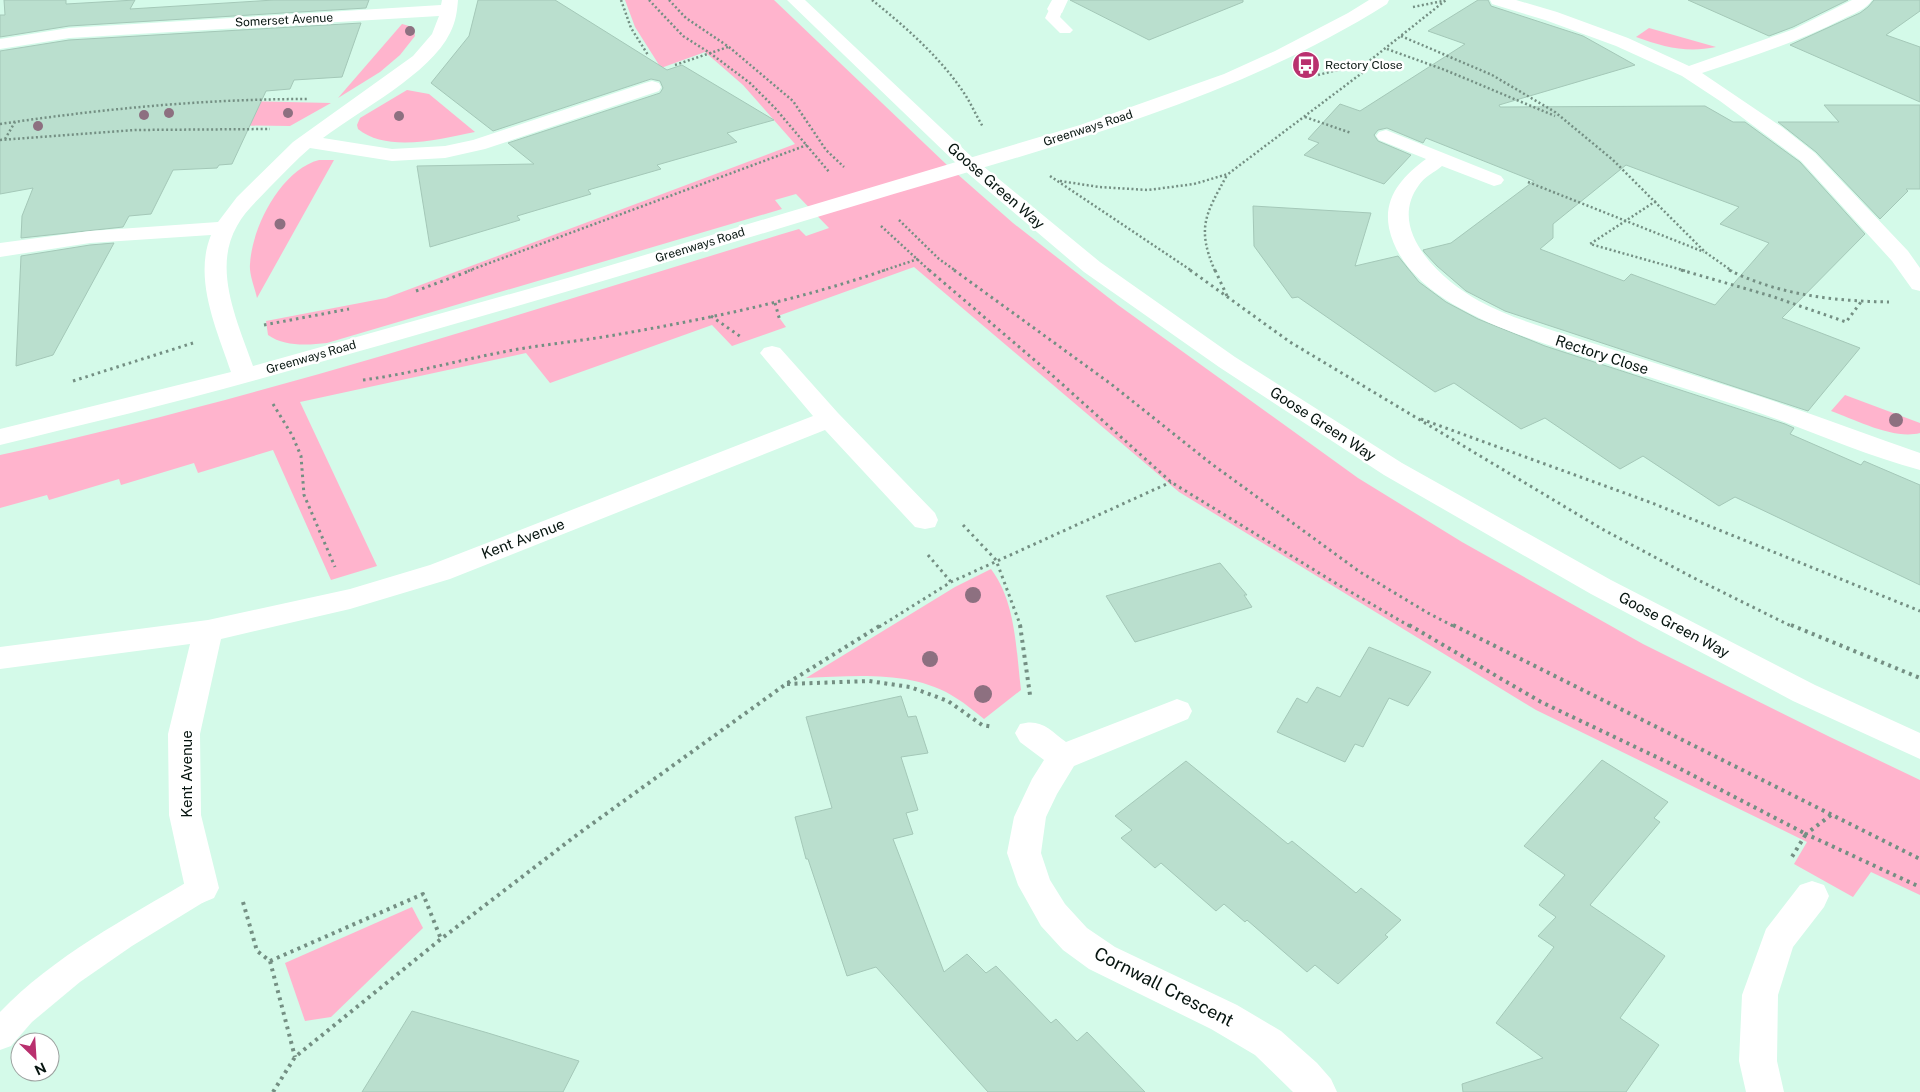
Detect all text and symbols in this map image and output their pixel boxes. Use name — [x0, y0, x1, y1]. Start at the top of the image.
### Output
street label: Somerset Avenue — [235, 10, 334, 30]
bus stop icon: Rectory Close — [1291, 50, 1321, 80]
place label: Rectory Close — [1325, 58, 1403, 72]
street label: Greenways Road — [1042, 107, 1134, 149]
street label: Goose Green Way — [944, 139, 1048, 232]
street label: Greenways Road — [653, 225, 747, 265]
street label: Rectory Close — [1553, 331, 1651, 378]
street label: Greenways Road — [264, 337, 358, 377]
street label: Goose Green Way — [1267, 383, 1379, 464]
street label: Kent Avenue — [479, 515, 567, 562]
street label: Goose Green Way — [1616, 588, 1733, 661]
street label: Kent Avenue — [178, 730, 195, 818]
street label: Cornwall Crescent — [1091, 942, 1238, 1031]
north arrow — [10, 1032, 60, 1082]
text: N — [32, 1059, 49, 1078]

